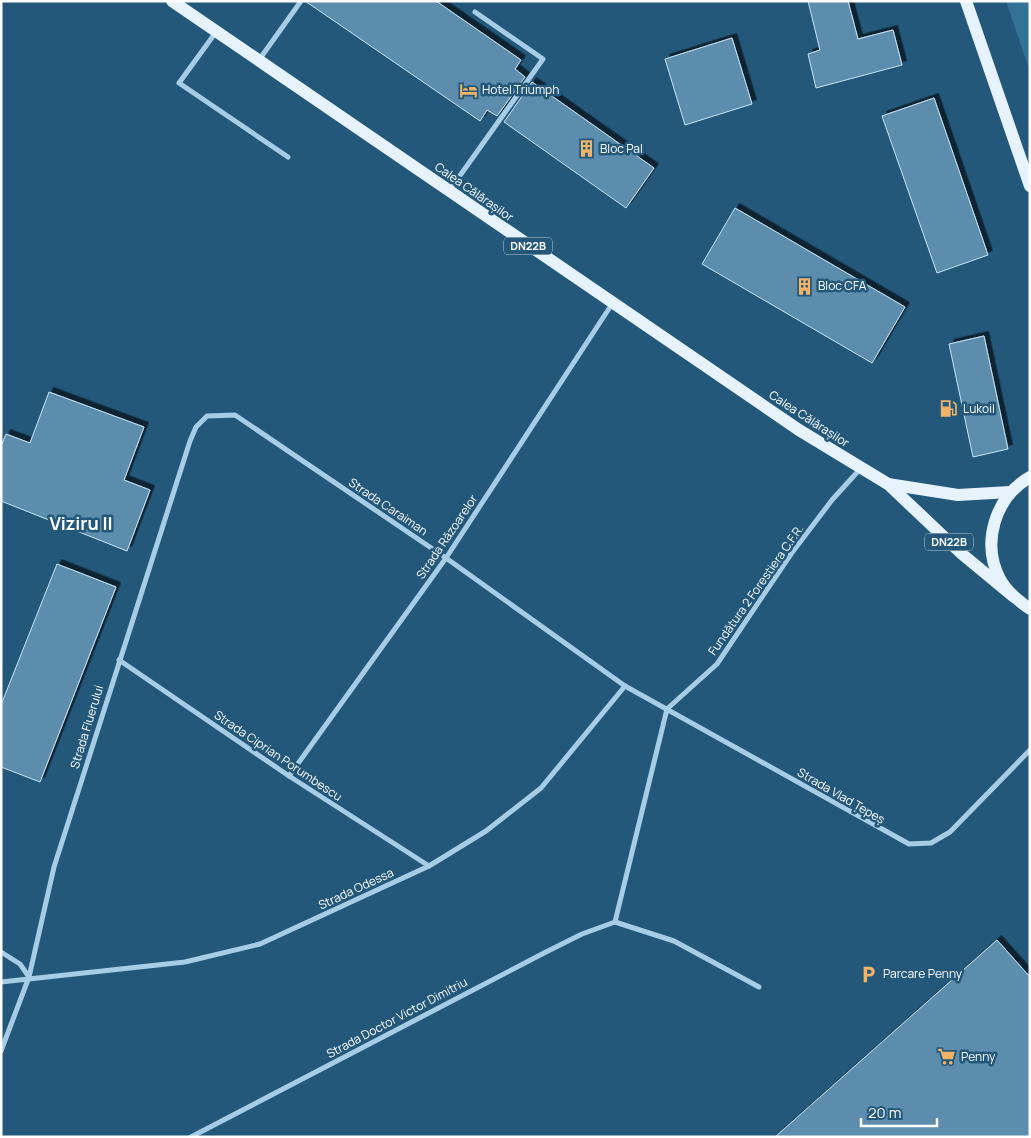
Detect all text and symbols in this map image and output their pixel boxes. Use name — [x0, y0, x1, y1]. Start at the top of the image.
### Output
hotel icon: Hotel Triumph — [458, 80, 478, 100]
place label: Hotel Triumph — [482, 81, 559, 98]
building icon: Bloc Pal — [576, 139, 596, 159]
place label: Bloc Pal — [600, 140, 643, 157]
street label: Calea Călărașilor — [431, 158, 518, 226]
road number: DN22B — [504, 238, 552, 255]
building icon: Bloc CFA — [794, 276, 814, 296]
place label: Bloc CFA — [818, 277, 867, 294]
street label: Calea Călărașilor — [766, 386, 853, 451]
fuel station icon: Lukoil — [939, 399, 959, 419]
place label: Lukoil — [963, 400, 995, 417]
street label: Strada Caraiman — [345, 474, 431, 539]
street label: Strada Răzoarelor — [412, 491, 482, 582]
district label: Viziru II — [49, 511, 113, 535]
street label: Fundătura 2 Forestiera C.F.R. — [704, 521, 807, 658]
road number: DN22B — [925, 534, 973, 550]
street label: Strada Fluerului — [66, 683, 107, 771]
street label: Strada Ciprian Porumbescu — [211, 706, 346, 805]
street label: Strada Vlad Țepeș — [794, 764, 888, 828]
street label: Strada Odessa — [315, 864, 396, 913]
parking icon: Parcare Penny — [859, 964, 879, 984]
place label: Parcare Penny — [883, 965, 963, 982]
street label: Strada Doctor Victor Dimitriu — [323, 973, 470, 1062]
supermarket icon: Penny — [937, 1047, 957, 1067]
place label: Penny — [961, 1048, 996, 1065]
scale bar — [861, 1096, 937, 1128]
text: 20 m — [868, 1102, 901, 1123]

